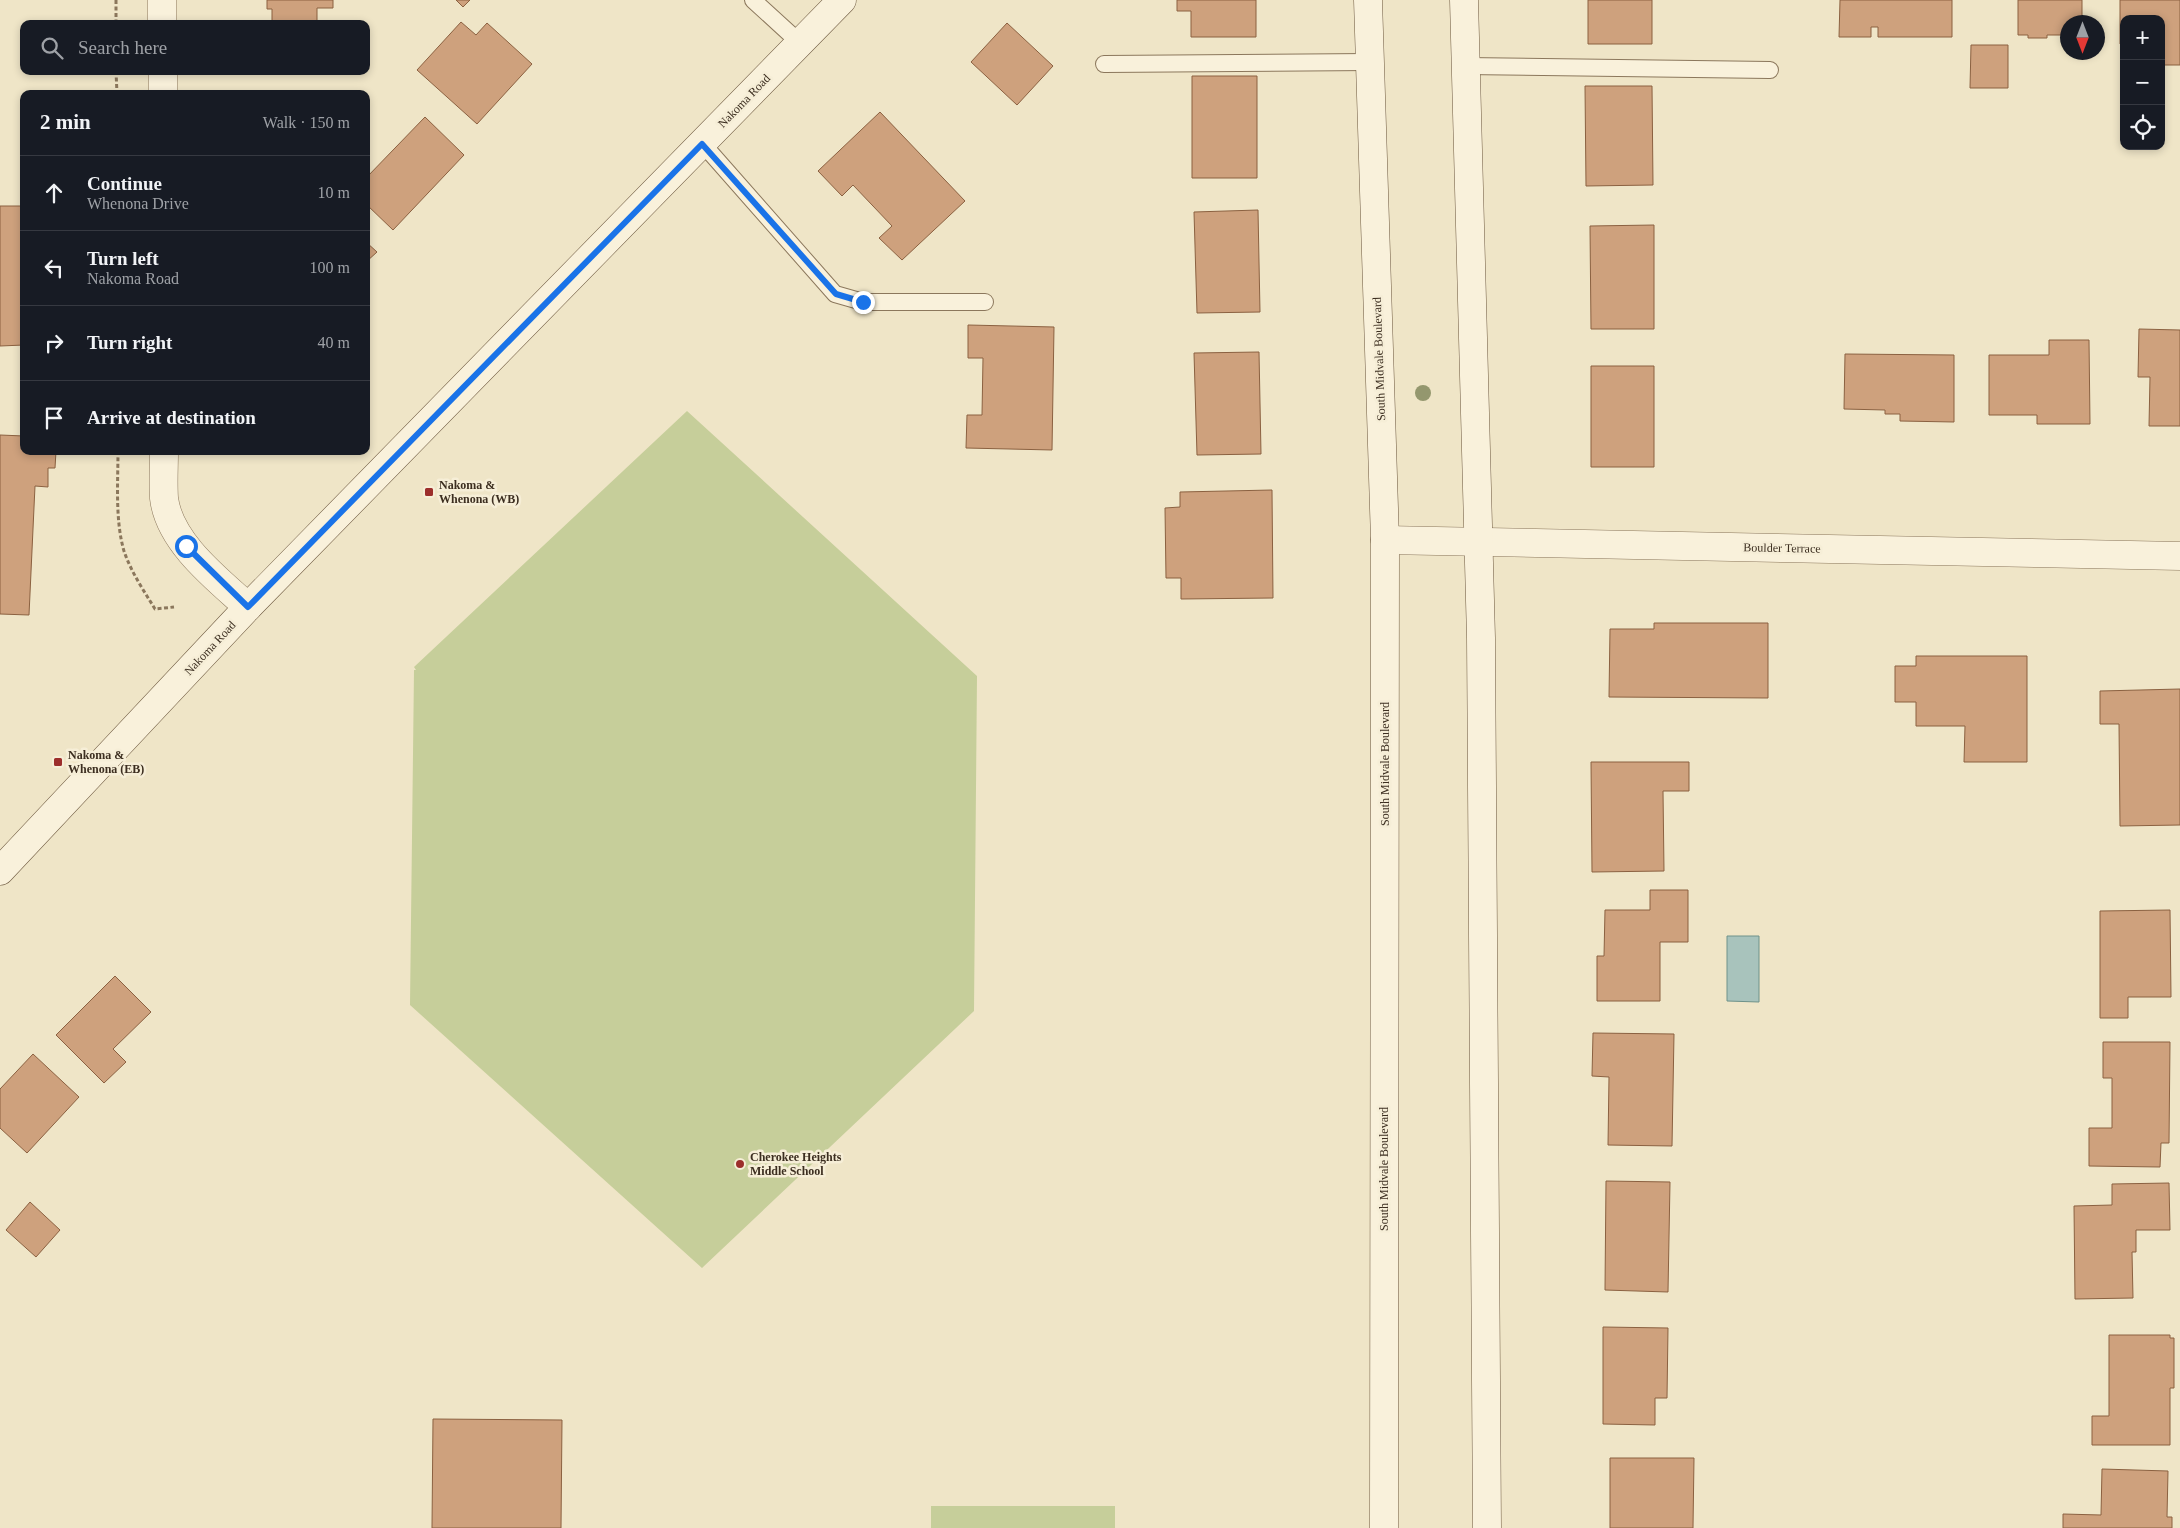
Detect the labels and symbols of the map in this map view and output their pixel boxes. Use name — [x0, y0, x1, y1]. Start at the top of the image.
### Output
north arrow — [2060, 15, 2105, 60]
street label: Nakoma Road — [715, 71, 773, 131]
route end — [852, 291, 875, 314]
street label: South Midvale Boulevard — [1370, 297, 1388, 421]
place label: Nakoma & Whenona (WB) — [439, 478, 519, 506]
marker: Nakoma & Whenona (WB) — [423, 486, 435, 498]
route start — [175, 535, 198, 558]
street label: Boulder Terrace — [1743, 540, 1821, 556]
street label: Nakoma Road — [181, 618, 239, 678]
street label: South Midvale Boulevard — [1378, 702, 1392, 826]
place label: Nakoma & Whenona (EB) — [68, 748, 144, 776]
marker: Nakoma & Whenona (EB) — [52, 756, 64, 768]
street label: South Midvale Boulevard — [1377, 1107, 1391, 1231]
place label: Cherokee Heights Middle School — [750, 1150, 842, 1178]
marker: Cherokee Heights Middle School — [734, 1158, 746, 1170]

